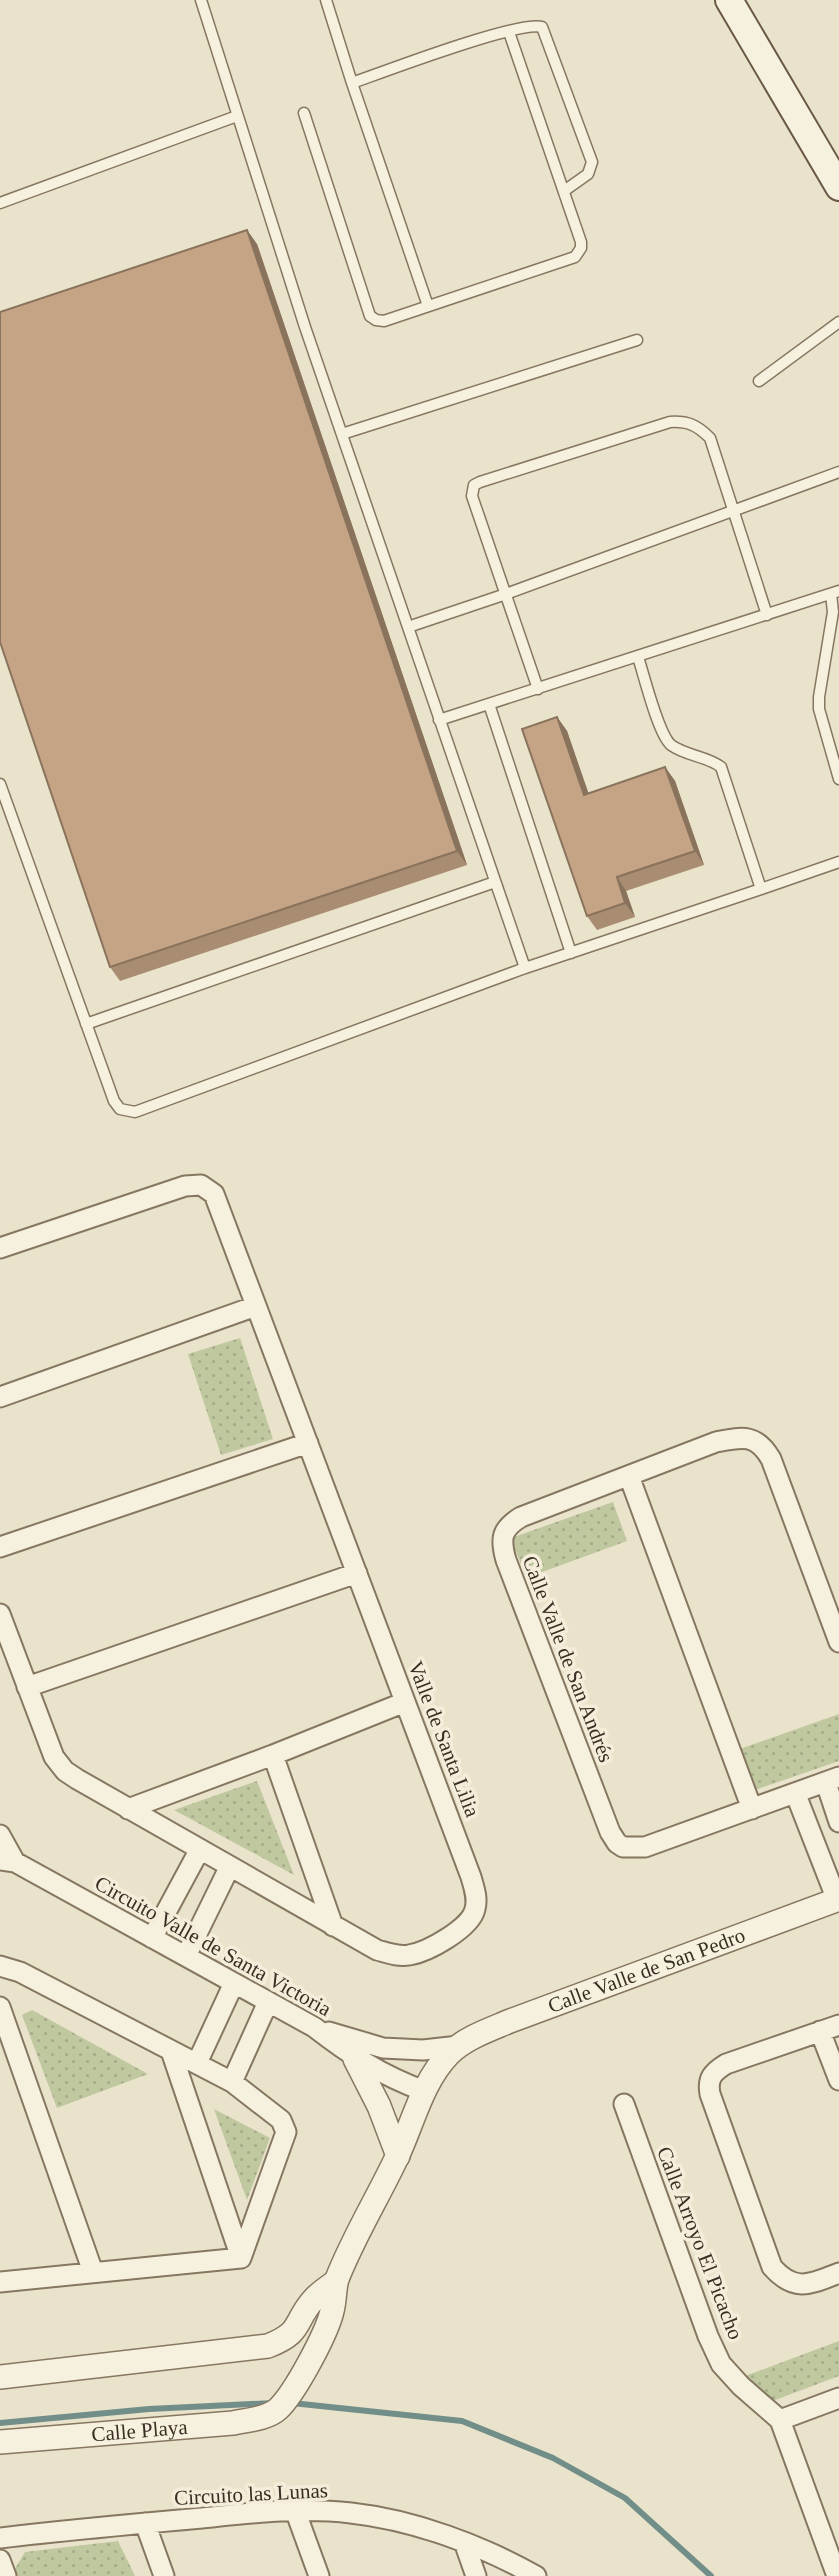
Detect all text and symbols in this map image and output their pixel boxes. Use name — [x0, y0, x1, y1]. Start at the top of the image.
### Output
street label: Calle Valle de San Andrés — [518, 1553, 618, 1765]
street label: Valle de Santa Lilia — [403, 1658, 485, 1821]
street label: Circuito Valle de Santa Victoria — [91, 1871, 336, 2021]
street label: Calle Valle de San Pedro — [545, 1923, 748, 2018]
street label: Calle Arroyo El Picacho — [652, 2143, 748, 2343]
street label: Calle Playa — [91, 2415, 189, 2446]
street label: Circuito las Lunas — [173, 2478, 329, 2510]

